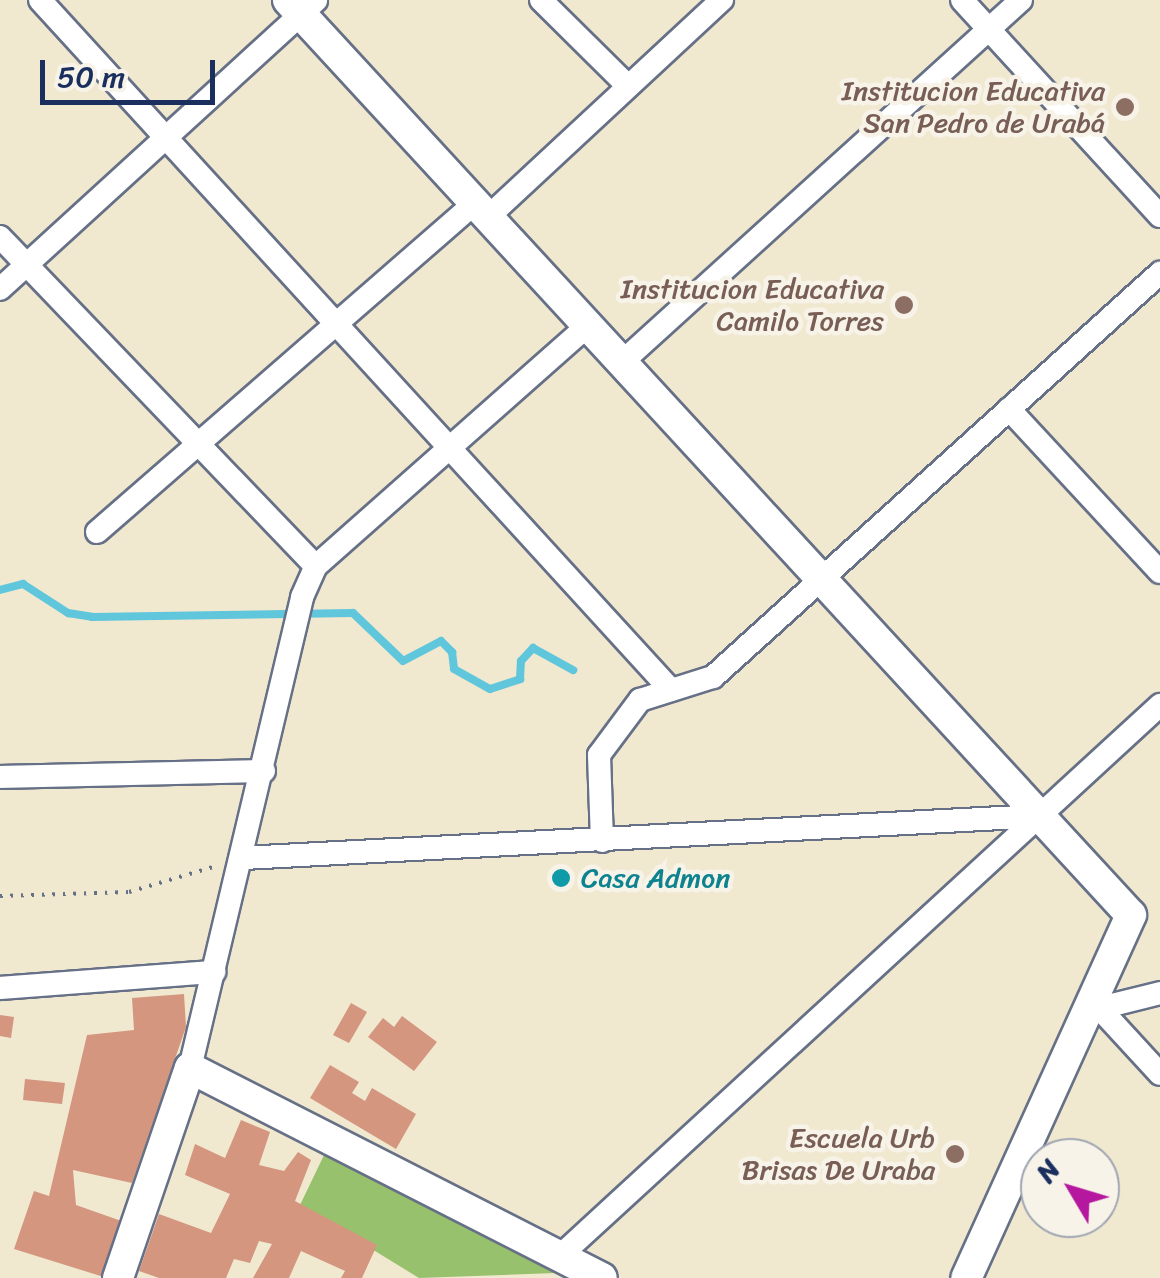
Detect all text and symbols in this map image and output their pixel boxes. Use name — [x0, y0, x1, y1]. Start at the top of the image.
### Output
scale bar — [45, 40, 220, 102]
text: 50 m — [57, 50, 125, 104]
place label: Institucion Educativa San Pedro de Urabá — [842, 74, 1105, 140]
marker: Institucion Educativa San Pedro de Urabá — [1114, 96, 1136, 118]
place label: Institucion Educativa Camilo Torres — [621, 272, 884, 338]
marker: Institucion Educativa Camilo Torres — [893, 294, 915, 316]
place label: Casa Admon — [581, 861, 731, 895]
marker: Casa Admon — [550, 867, 572, 889]
place label: Escuela Urb Brisas De Uraba — [741, 1121, 935, 1187]
north arrow — [1020, 1138, 1120, 1238]
marker: Escuela Urb Brisas De Uraba — [944, 1143, 966, 1165]
text: N — [1022, 1148, 1073, 1193]

